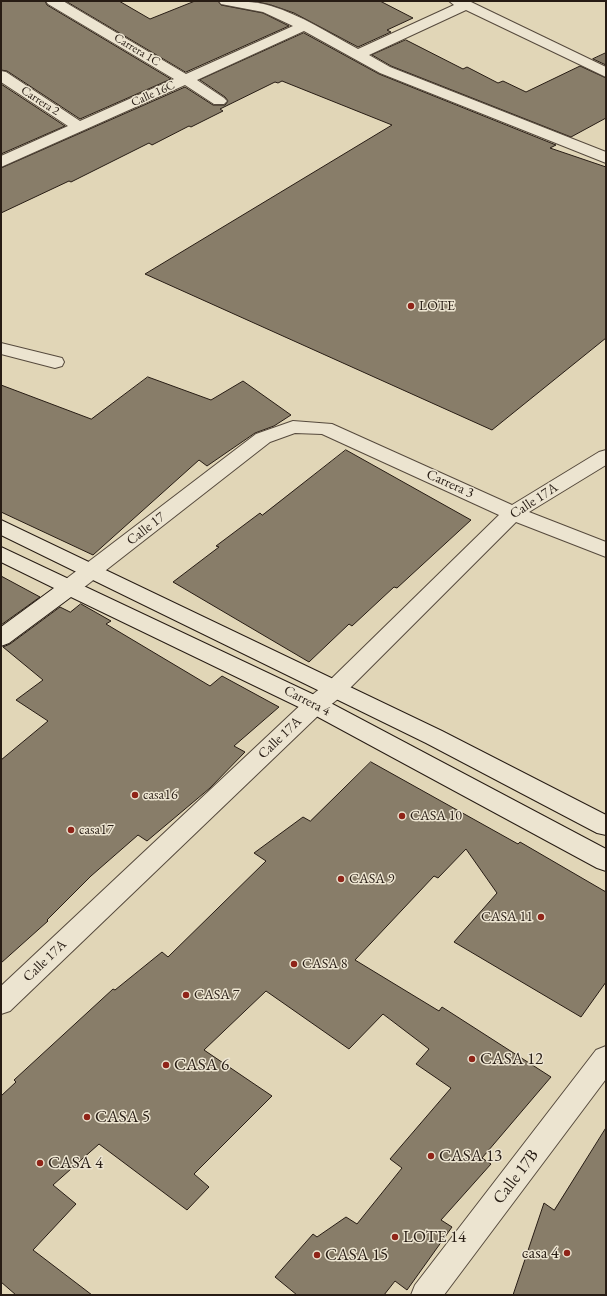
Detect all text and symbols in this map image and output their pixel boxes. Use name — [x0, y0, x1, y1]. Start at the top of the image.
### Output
street label: Carrera 1C — [111, 31, 163, 69]
street label: Calle 16C — [129, 78, 177, 110]
street label: Carrera 2 — [18, 83, 62, 119]
place label: LOTE — [419, 298, 455, 314]
marker: LOTE — [406, 301, 416, 311]
street label: Carrera 3 — [424, 466, 476, 502]
street label: Calle 17A — [507, 479, 561, 523]
street label: Calle 17 — [124, 509, 168, 549]
street label: Carrera 4 — [281, 682, 333, 720]
street label: Calle 17A — [255, 713, 305, 763]
place label: casa16 — [143, 787, 178, 803]
marker: casa16 — [130, 790, 140, 800]
place label: CASA 10 — [410, 808, 462, 824]
marker: CASA 10 — [397, 811, 407, 821]
place label: casa17 — [79, 822, 114, 838]
marker: casa17 — [66, 825, 76, 835]
place label: CASA 9 — [349, 871, 394, 887]
marker: CASA 9 — [336, 874, 346, 884]
place label: CASA 11 — [481, 909, 533, 925]
marker: CASA 11 — [536, 912, 546, 922]
street label: Calle 17A — [20, 936, 70, 986]
place label: CASA 8 — [302, 956, 347, 972]
marker: CASA 8 — [289, 959, 299, 969]
place label: CASA 7 — [194, 987, 239, 1003]
marker: CASA 7 — [181, 990, 191, 1000]
place label: CASA 12 — [480, 1049, 543, 1069]
marker: CASA 12 — [467, 1054, 477, 1064]
place label: CASA 6 — [174, 1055, 229, 1075]
marker: CASA 6 — [161, 1060, 171, 1070]
place label: CASA 5 — [95, 1107, 150, 1127]
marker: CASA 5 — [82, 1112, 92, 1122]
place label: CASA 13 — [439, 1146, 502, 1166]
street label: Calle 17B — [489, 1146, 543, 1208]
marker: CASA 13 — [426, 1151, 436, 1161]
place label: CASA 4 — [48, 1153, 103, 1173]
marker: CASA 4 — [35, 1158, 45, 1168]
place label: LOTE 14 — [403, 1227, 466, 1247]
marker: LOTE 14 — [390, 1232, 400, 1242]
place label: casa 4 — [522, 1243, 559, 1263]
place label: CASA 15 — [325, 1245, 388, 1265]
marker: casa 4 — [562, 1248, 572, 1258]
marker: CASA 15 — [312, 1250, 322, 1260]

